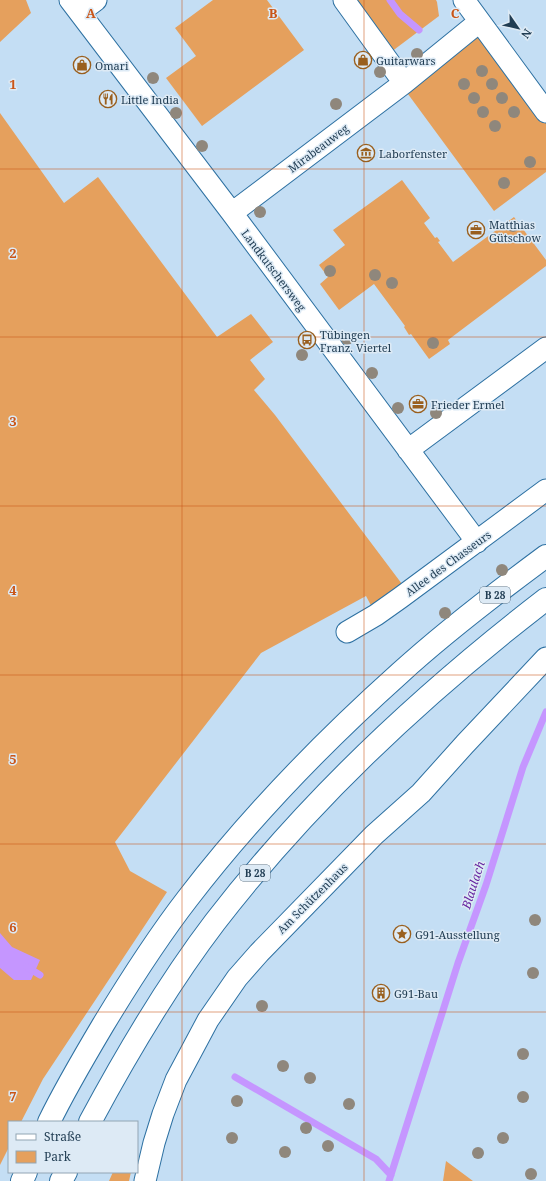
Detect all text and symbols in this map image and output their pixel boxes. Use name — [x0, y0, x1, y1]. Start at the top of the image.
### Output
text: A — [86, 4, 96, 22]
text: B — [269, 4, 278, 22]
text: C — [451, 4, 460, 22]
north arrow — [498, 8, 538, 48]
text: N — [518, 26, 535, 42]
shop icon: Guitarwars — [353, 50, 373, 70]
place label: Guitarwars — [376, 53, 435, 68]
shop icon: Omari — [72, 55, 92, 75]
place label: Omari — [95, 58, 129, 73]
text: 1 — [9, 75, 17, 93]
restaurant icon: Little India — [98, 89, 118, 109]
place label: Little India — [121, 92, 179, 107]
street label: Mirabeauweg — [285, 120, 351, 176]
museum icon: Laborfenster — [356, 143, 376, 163]
place label: Laborfenster — [379, 146, 448, 161]
place label: Matthias Gütschow — [489, 217, 541, 245]
office icon: Matthias Gütschow — [466, 220, 486, 240]
street label: Landkutschersweg — [238, 226, 310, 314]
text: 2 — [9, 244, 17, 262]
place label: Tübingen Franz. Viertel — [320, 327, 392, 355]
bus stop icon: Tübingen Franz. Viertel — [297, 330, 317, 350]
office icon: Frieder Ermel — [408, 394, 428, 414]
place label: Frieder Ermel — [431, 397, 505, 412]
text: 3 — [9, 412, 17, 430]
street label: Allee des Chasseurs — [402, 527, 494, 599]
text: 4 — [9, 581, 17, 599]
road number: B 28 — [480, 587, 510, 603]
text: 5 — [9, 750, 17, 768]
street label: Am Schützenhaus — [273, 859, 351, 937]
water label: Blaulach — [457, 859, 489, 912]
road number: B 28 — [240, 865, 270, 881]
text: 6 — [9, 918, 17, 936]
place icon: G91-Ausstellung — [392, 924, 412, 944]
place label: G91-Ausstellung — [415, 927, 500, 942]
building icon: G91-Bau — [371, 983, 391, 1003]
place label: G91-Bau — [394, 986, 438, 1001]
text: 7 — [9, 1087, 17, 1105]
legend — [8, 1121, 138, 1173]
text: Straße — [44, 1128, 81, 1145]
text: Park — [44, 1148, 72, 1165]

